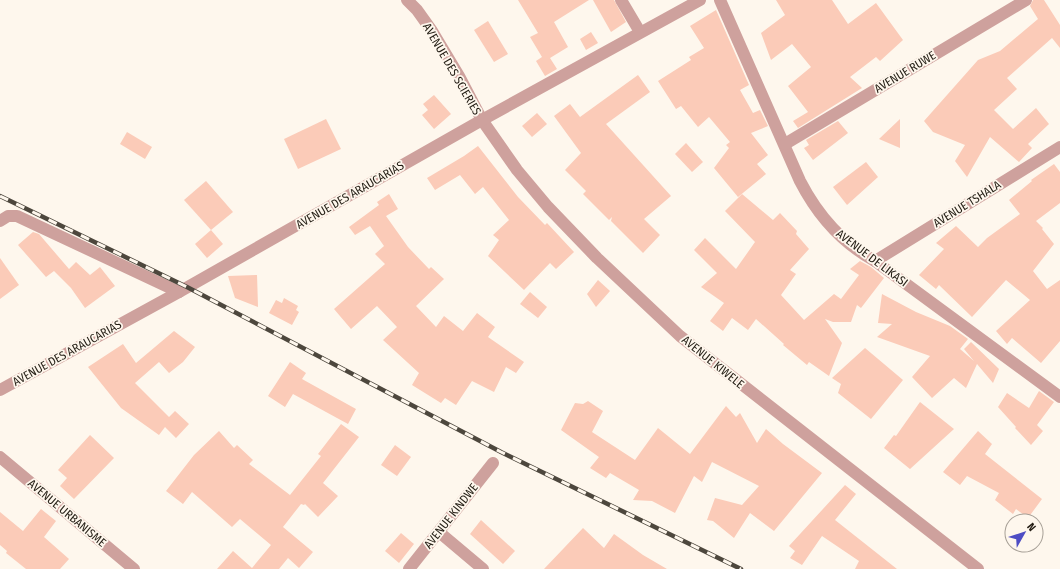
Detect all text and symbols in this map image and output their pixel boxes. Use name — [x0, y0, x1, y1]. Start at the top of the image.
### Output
street label: AVENUE DES SCIERIES — [420, 21, 484, 118]
street label: AVENUE RUWE — [872, 48, 938, 96]
street label: AVENUE DES ARAUCARIAS — [294, 158, 407, 232]
street label: AVENUE TSHALA — [931, 177, 1004, 230]
street label: AVENUE DE LIKASI — [833, 226, 911, 290]
street label: AVENUE DES ARAUCARIAS — [10, 317, 124, 389]
street label: AVENUE KIWELE — [679, 333, 747, 391]
street label: AVENUE URBANISME — [25, 476, 109, 550]
street label: AVENUE KINDWE — [421, 480, 481, 551]
north arrow — [1004, 513, 1044, 553]
text: N — [1024, 520, 1039, 534]

